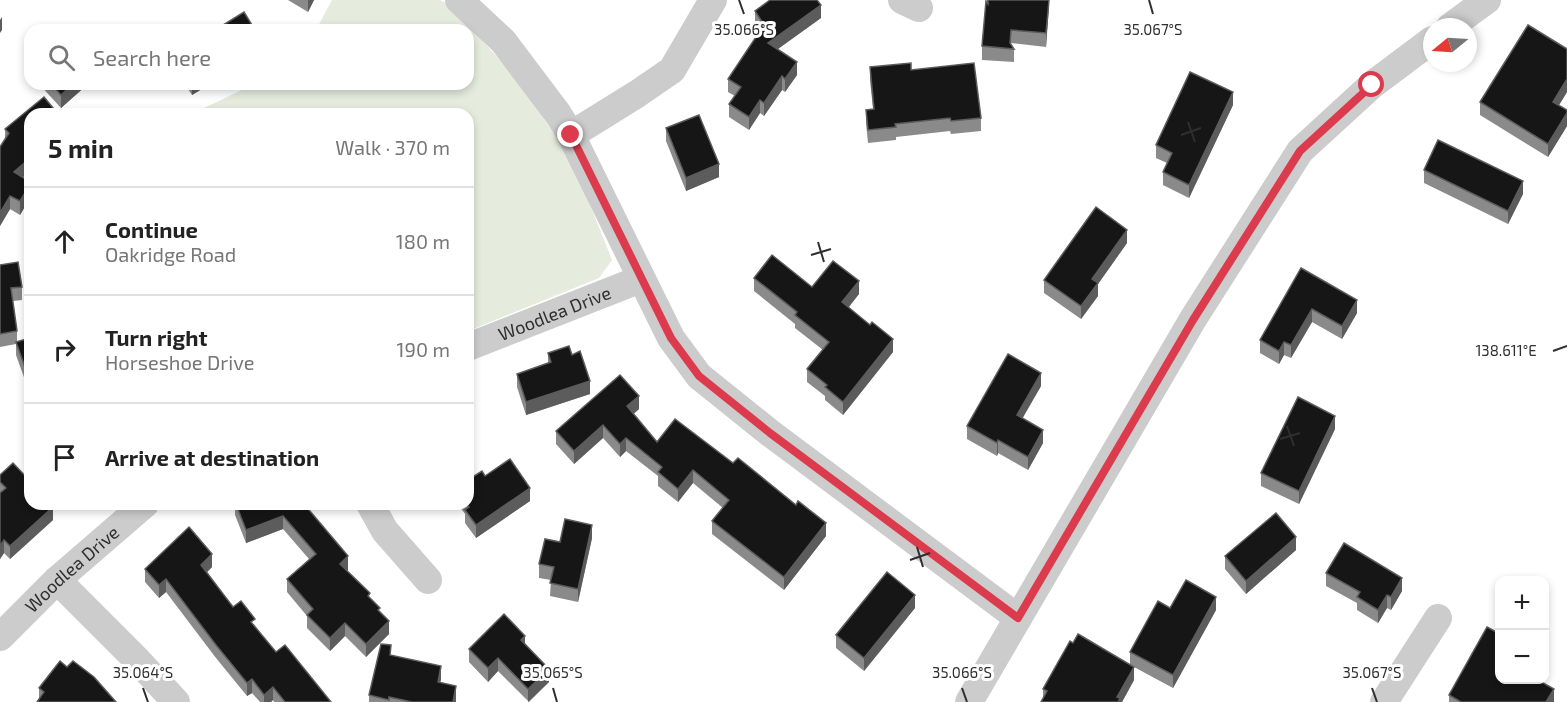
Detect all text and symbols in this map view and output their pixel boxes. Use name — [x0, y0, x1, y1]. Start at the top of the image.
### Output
north arrow — [1423, 18, 1477, 72]
text: 35.066°S — [714, 20, 774, 38]
text: 35.067°S — [1124, 20, 1182, 38]
search box — [24, 24, 474, 90]
icon: search — [45, 41, 78, 74]
text: Search here — [93, 44, 211, 70]
route start — [1358, 71, 1384, 97]
route end — [557, 121, 583, 147]
text: 5 min — [48, 132, 114, 163]
text: Walk · 370 m — [335, 135, 450, 159]
text: Continue — [105, 216, 198, 242]
icon: ahead — [48, 225, 81, 258]
text: 180 m — [396, 229, 450, 253]
text: Oakridge Road — [105, 242, 236, 266]
street label: Woodlea Drive — [495, 281, 614, 345]
text: Turn right — [105, 324, 207, 350]
icon: right — [48, 333, 81, 366]
text: 190 m — [397, 337, 450, 361]
text: 138.611°E — [1475, 341, 1537, 359]
text: Horseshoe Drive — [105, 350, 254, 374]
icon: arrive — [48, 441, 81, 474]
text: Arrive at destination — [105, 444, 319, 470]
street label: Woodlea Drive — [20, 521, 123, 617]
map controls — [1495, 576, 1549, 684]
button: + — [1495, 576, 1549, 630]
button: − — [1495, 630, 1549, 684]
text: 35.064°S — [113, 663, 173, 681]
text: 35.065°S — [523, 663, 583, 681]
text: 35.066°S — [932, 663, 992, 681]
text: 35.067°S — [1343, 663, 1401, 681]

